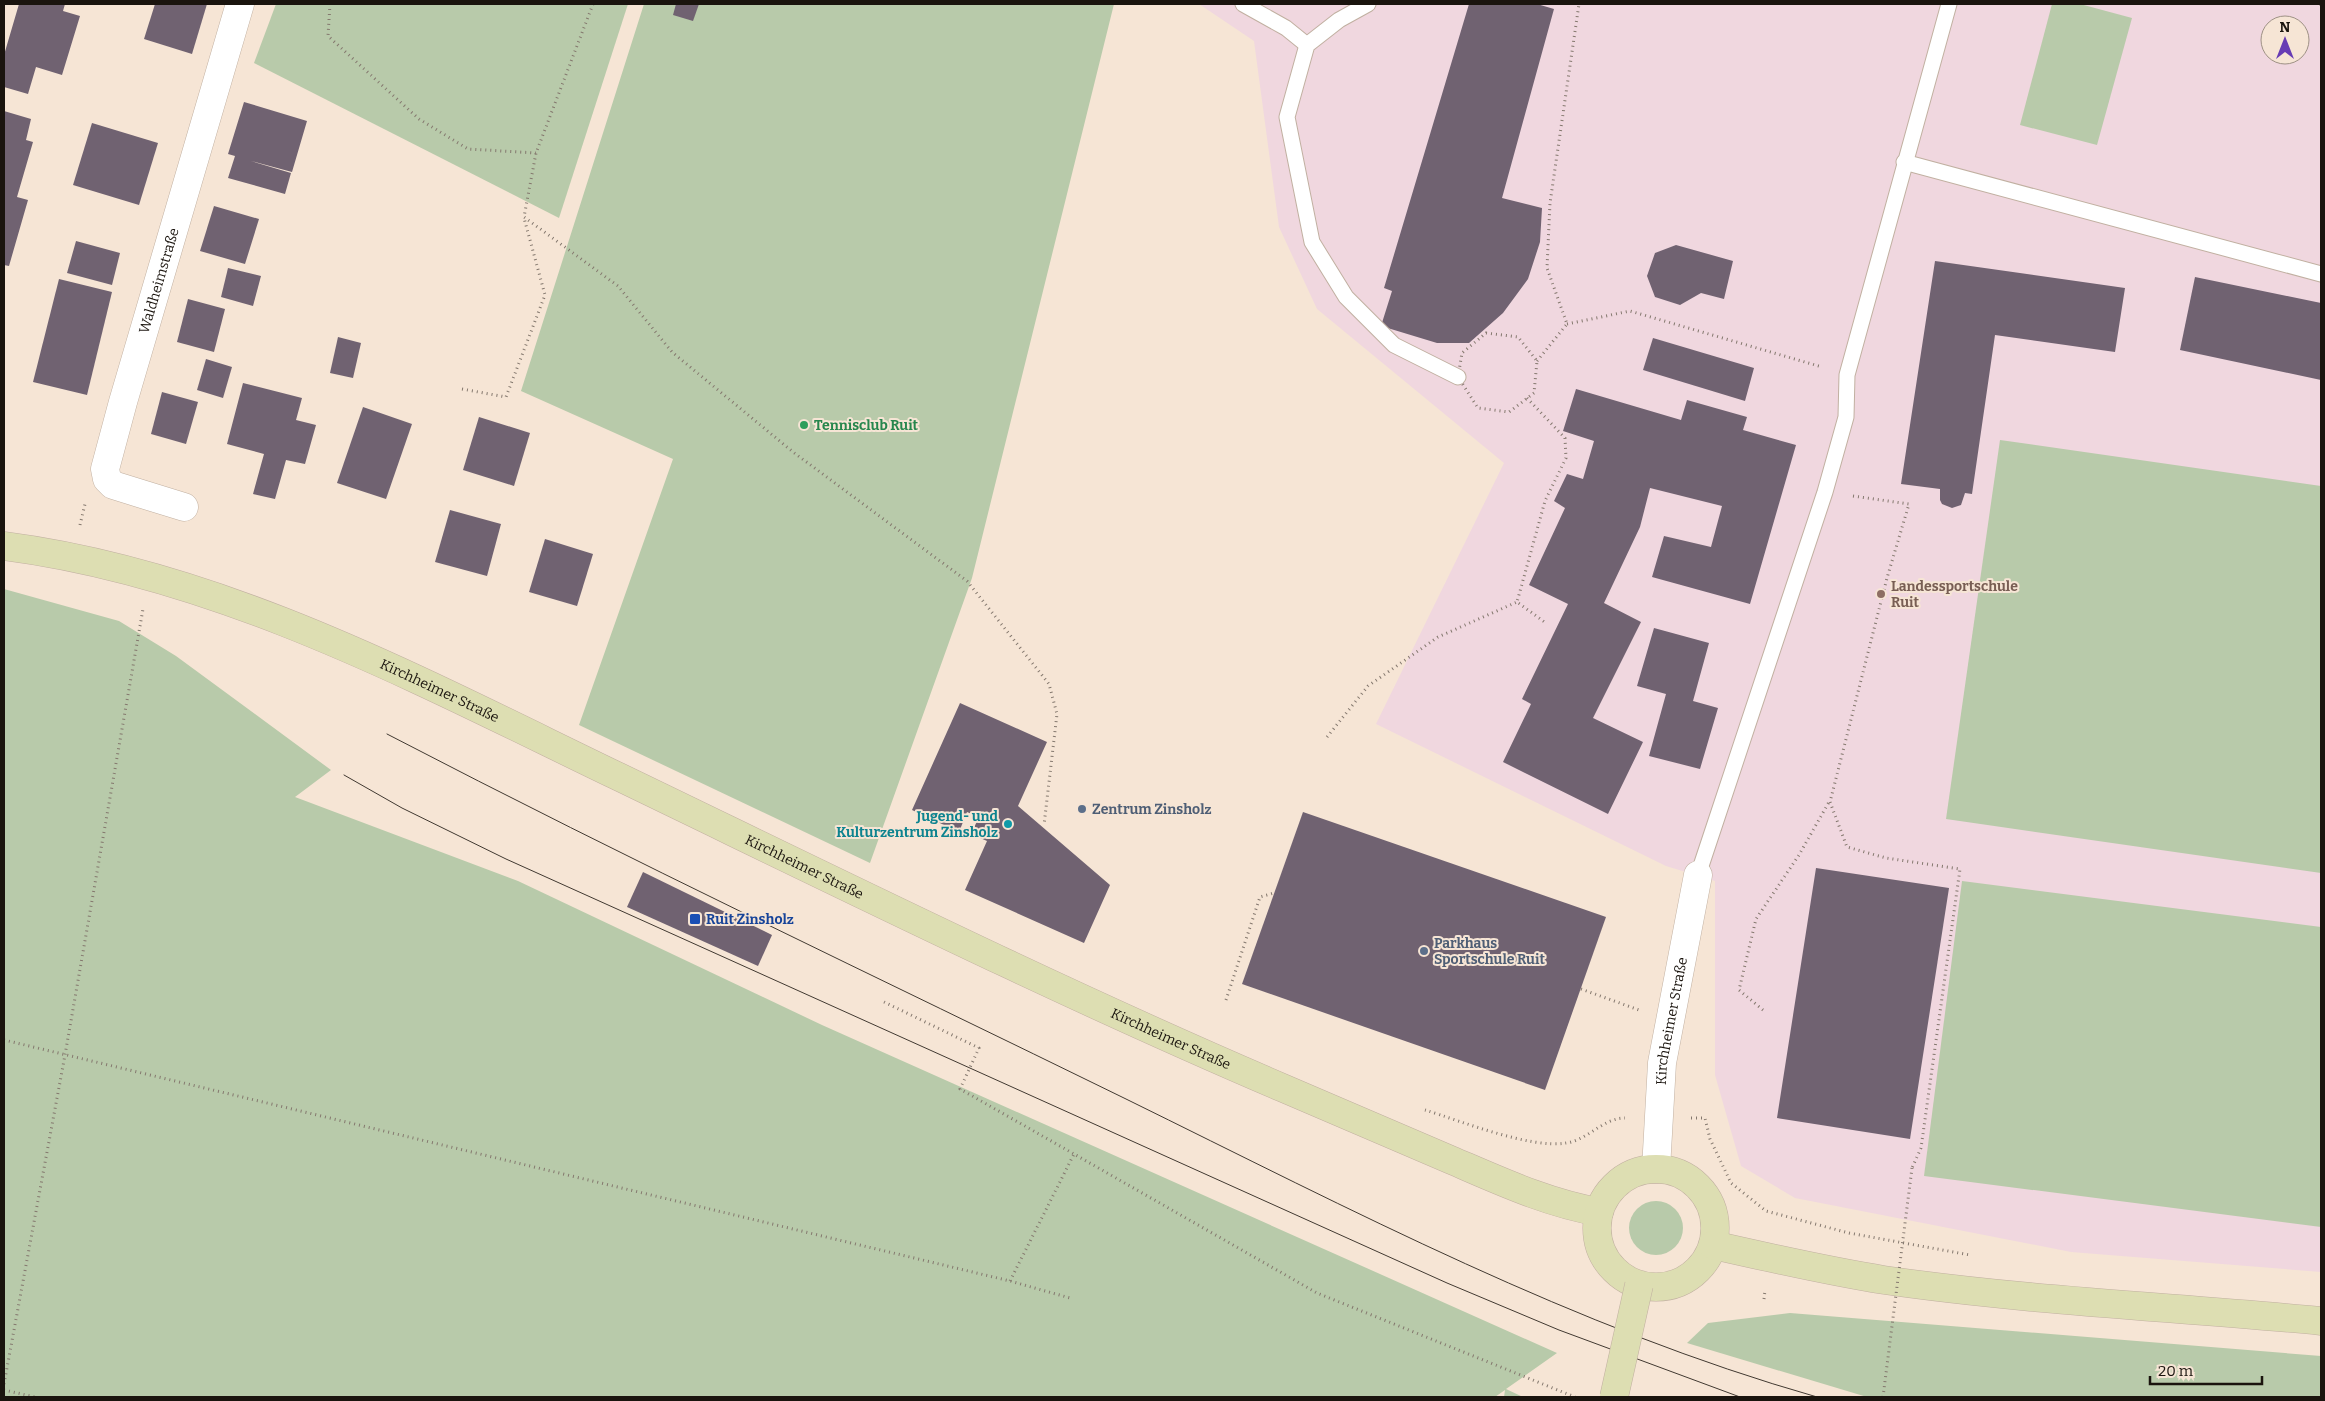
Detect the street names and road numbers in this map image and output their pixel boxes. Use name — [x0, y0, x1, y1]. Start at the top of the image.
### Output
street label: Waldheimstraße — [135, 226, 182, 335]
street label: Kirchheimer Straße — [378, 655, 502, 726]
street label: Kirchheimer Straße — [742, 831, 866, 902]
street label: Kirchheimer Straße — [1652, 956, 1691, 1085]
street label: Kirchheimer Straße — [1108, 1005, 1233, 1073]

